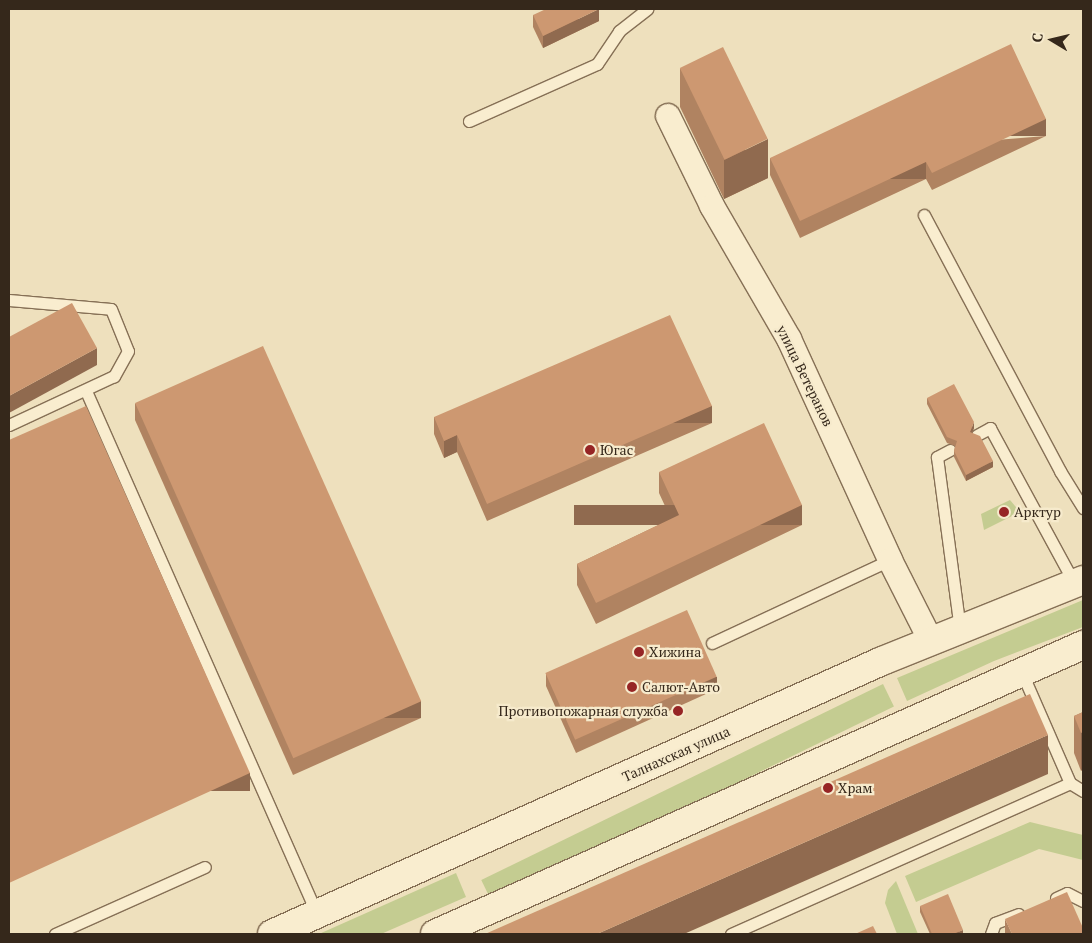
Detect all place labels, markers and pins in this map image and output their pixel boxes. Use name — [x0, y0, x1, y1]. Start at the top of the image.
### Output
place label: Югас — [600, 442, 633, 458]
marker: Югас — [584, 444, 596, 456]
place label: Арктур — [1014, 504, 1061, 520]
marker: Арктур — [998, 506, 1010, 518]
place label: Хижина — [649, 644, 701, 660]
marker: Хижина — [633, 646, 645, 658]
place label: Салют-Авто — [642, 679, 720, 695]
marker: Салют-Авто — [626, 681, 638, 693]
place label: Противопожарная служба — [499, 703, 668, 719]
marker: Противопожарная служба — [672, 705, 684, 717]
place label: Храм — [838, 780, 873, 796]
marker: Храм — [822, 782, 834, 794]

